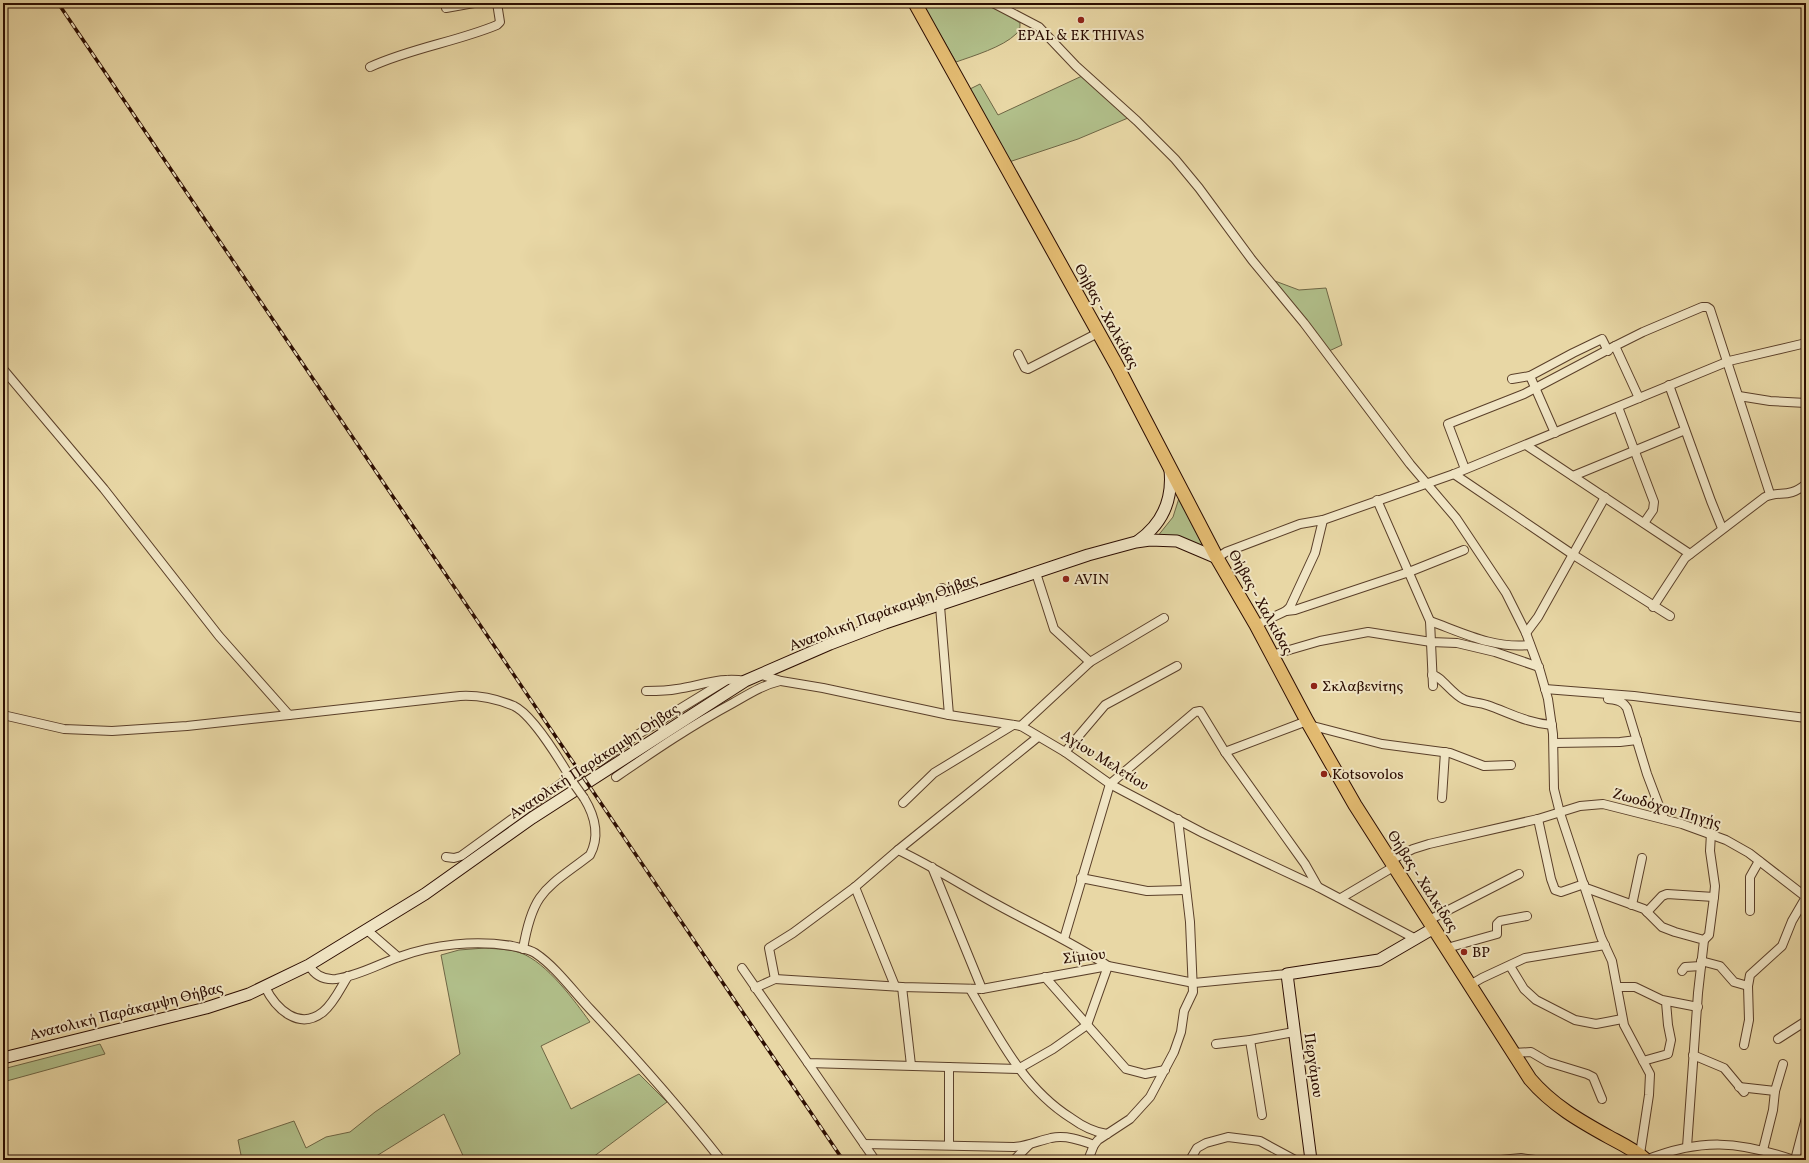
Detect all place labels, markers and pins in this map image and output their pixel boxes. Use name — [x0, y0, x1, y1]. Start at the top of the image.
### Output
marker: EPAL & EK THIVAS — [1076, 15, 1086, 25]
place label: EPAL & EK THIVAS — [1018, 26, 1144, 47]
place label: AVIN — [1074, 570, 1109, 591]
marker: AVIN — [1061, 574, 1071, 584]
place label: Σκλαβενίτης — [1322, 677, 1404, 698]
marker: Σκλαβενίτης — [1309, 681, 1319, 691]
place label: Kotsovolos — [1332, 765, 1404, 786]
marker: Kotsovolos — [1319, 769, 1329, 779]
place label: BP — [1472, 943, 1490, 964]
marker: BP — [1459, 947, 1469, 957]

